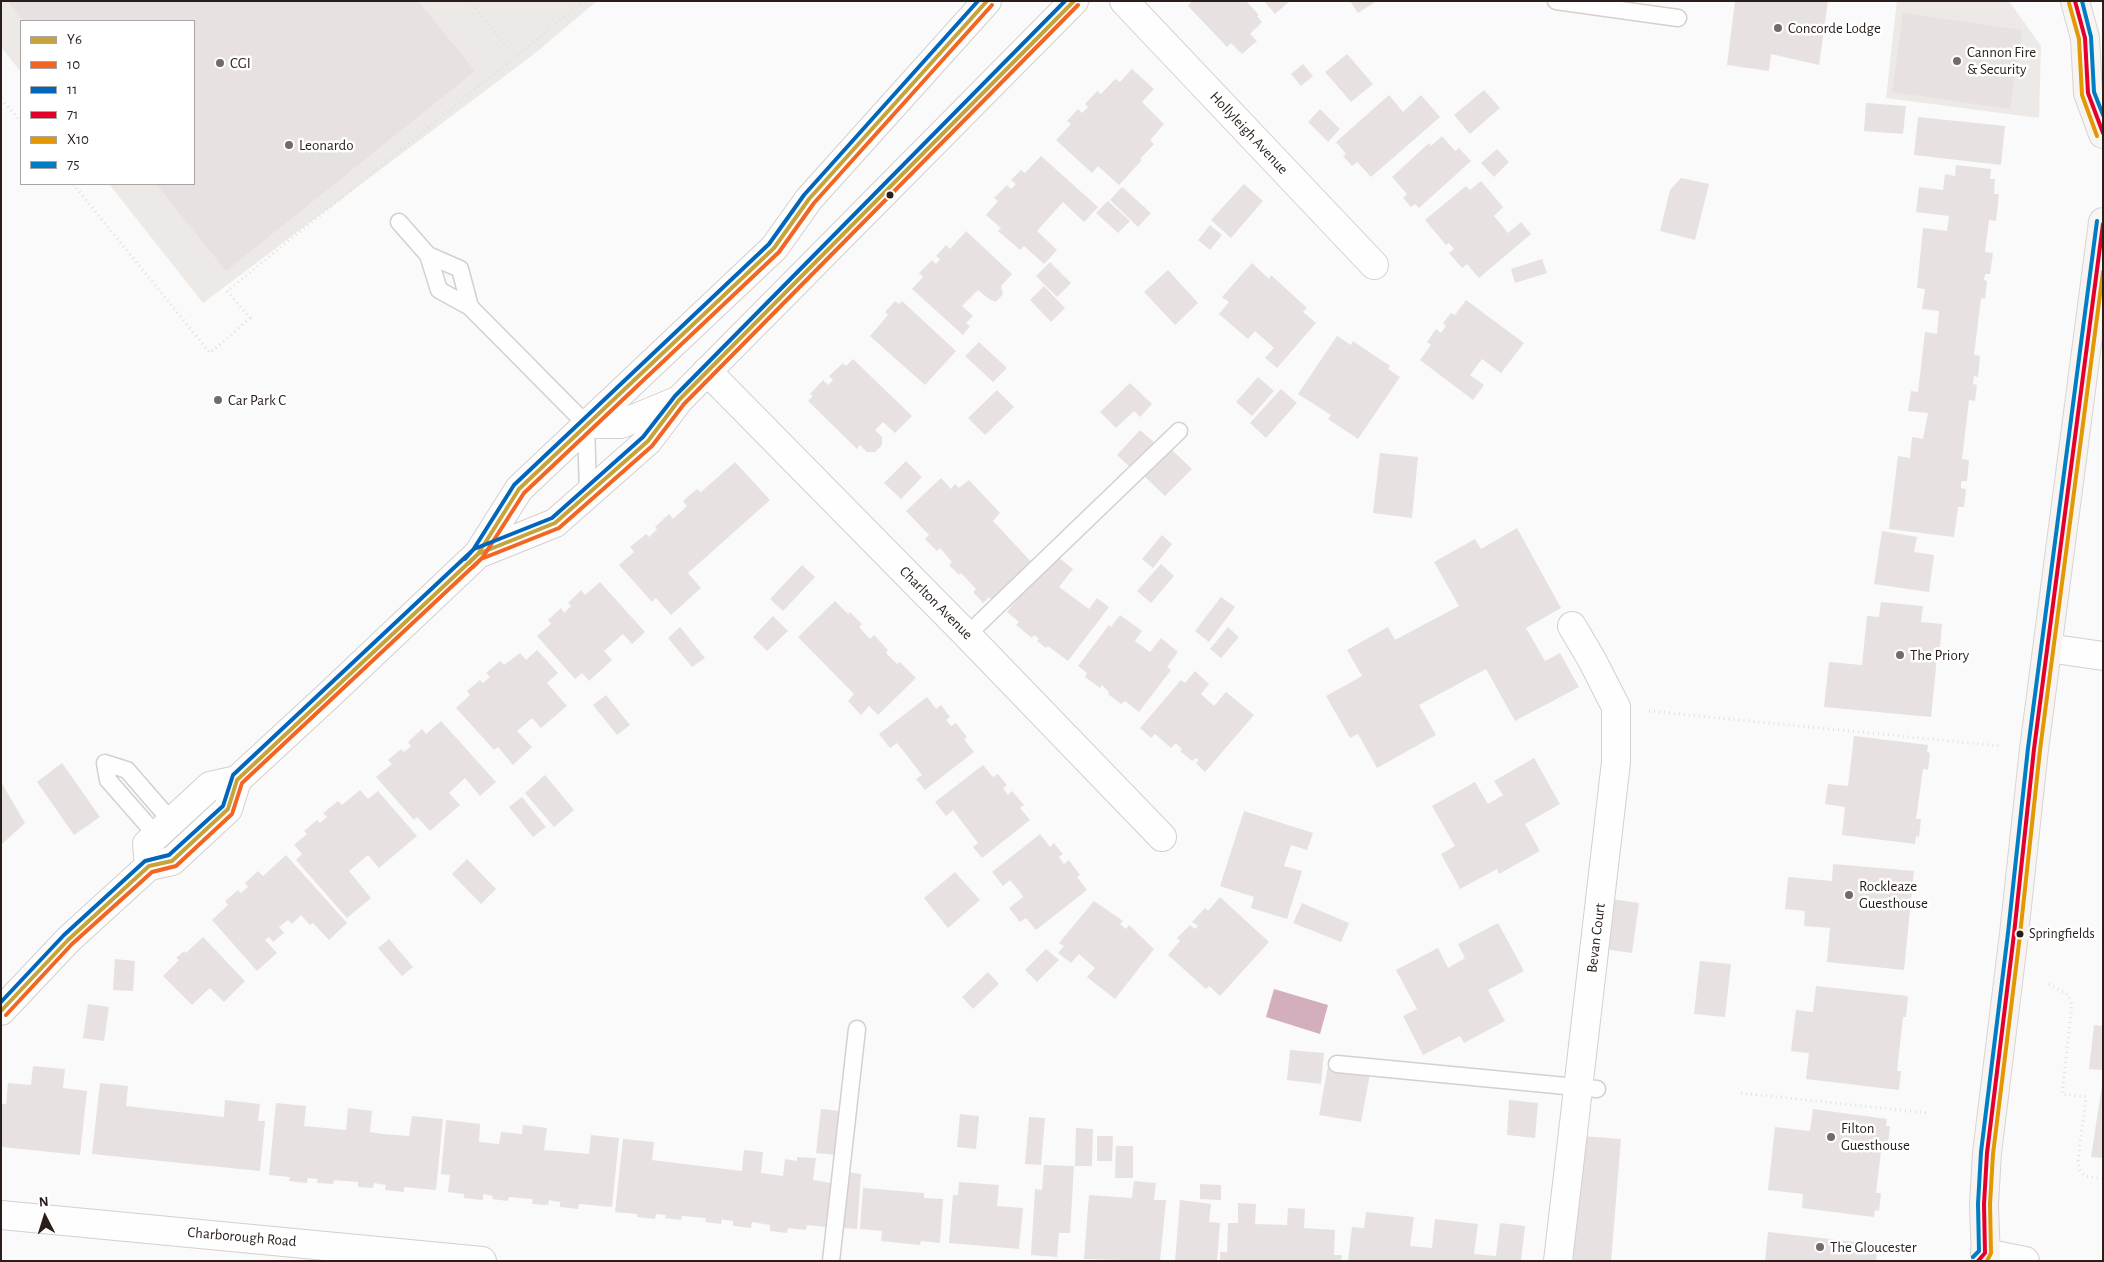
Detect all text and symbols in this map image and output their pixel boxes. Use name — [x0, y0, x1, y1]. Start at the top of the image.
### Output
place label: Concorde Lodge — [1788, 19, 1881, 37]
legend — [20, 20, 195, 185]
marker: Concorde Lodge — [1772, 22, 1784, 34]
text: Y6 — [67, 32, 82, 47]
place label: Cannon Fire & Security — [1967, 43, 2036, 78]
place label: CGI — [230, 54, 251, 72]
marker: Cannon Fire & Security — [1951, 55, 1963, 67]
text: 10 — [67, 57, 80, 72]
marker: CGI — [214, 57, 226, 69]
text: 11 — [67, 82, 77, 97]
street label: Hollyleigh Avenue — [1206, 88, 1292, 178]
text: 71 — [67, 107, 78, 122]
text: X10 — [67, 132, 89, 147]
place label: Leonardo — [299, 136, 354, 154]
marker: Leonardo — [283, 139, 295, 151]
text: 75 — [67, 157, 80, 172]
unlabelled marker — [885, 190, 895, 200]
place label: Car Park C — [228, 391, 286, 409]
marker: Car Park C — [212, 394, 224, 406]
street label: Charlton Avenue — [895, 562, 977, 644]
place label: The Priory — [1910, 646, 1969, 664]
marker: The Priory — [1894, 649, 1906, 661]
place label: Rockleaze Guesthouse — [1859, 877, 1928, 912]
marker: Rockleaze Guesthouse — [1843, 889, 1855, 901]
street label: Bevan Court — [1583, 902, 1609, 974]
place label: Springfields — [2029, 926, 2095, 942]
marker: Springfields — [2015, 929, 2025, 939]
place label: Filton Guesthouse — [1841, 1119, 1910, 1154]
marker: Filton Guesthouse — [1825, 1131, 1837, 1143]
north arrow — [20, 1192, 70, 1242]
text: N — [38, 1195, 49, 1209]
street label: Charborough Road — [187, 1223, 297, 1251]
place label: The Gloucester — [1830, 1238, 1917, 1256]
marker: The Gloucester — [1814, 1241, 1826, 1253]

